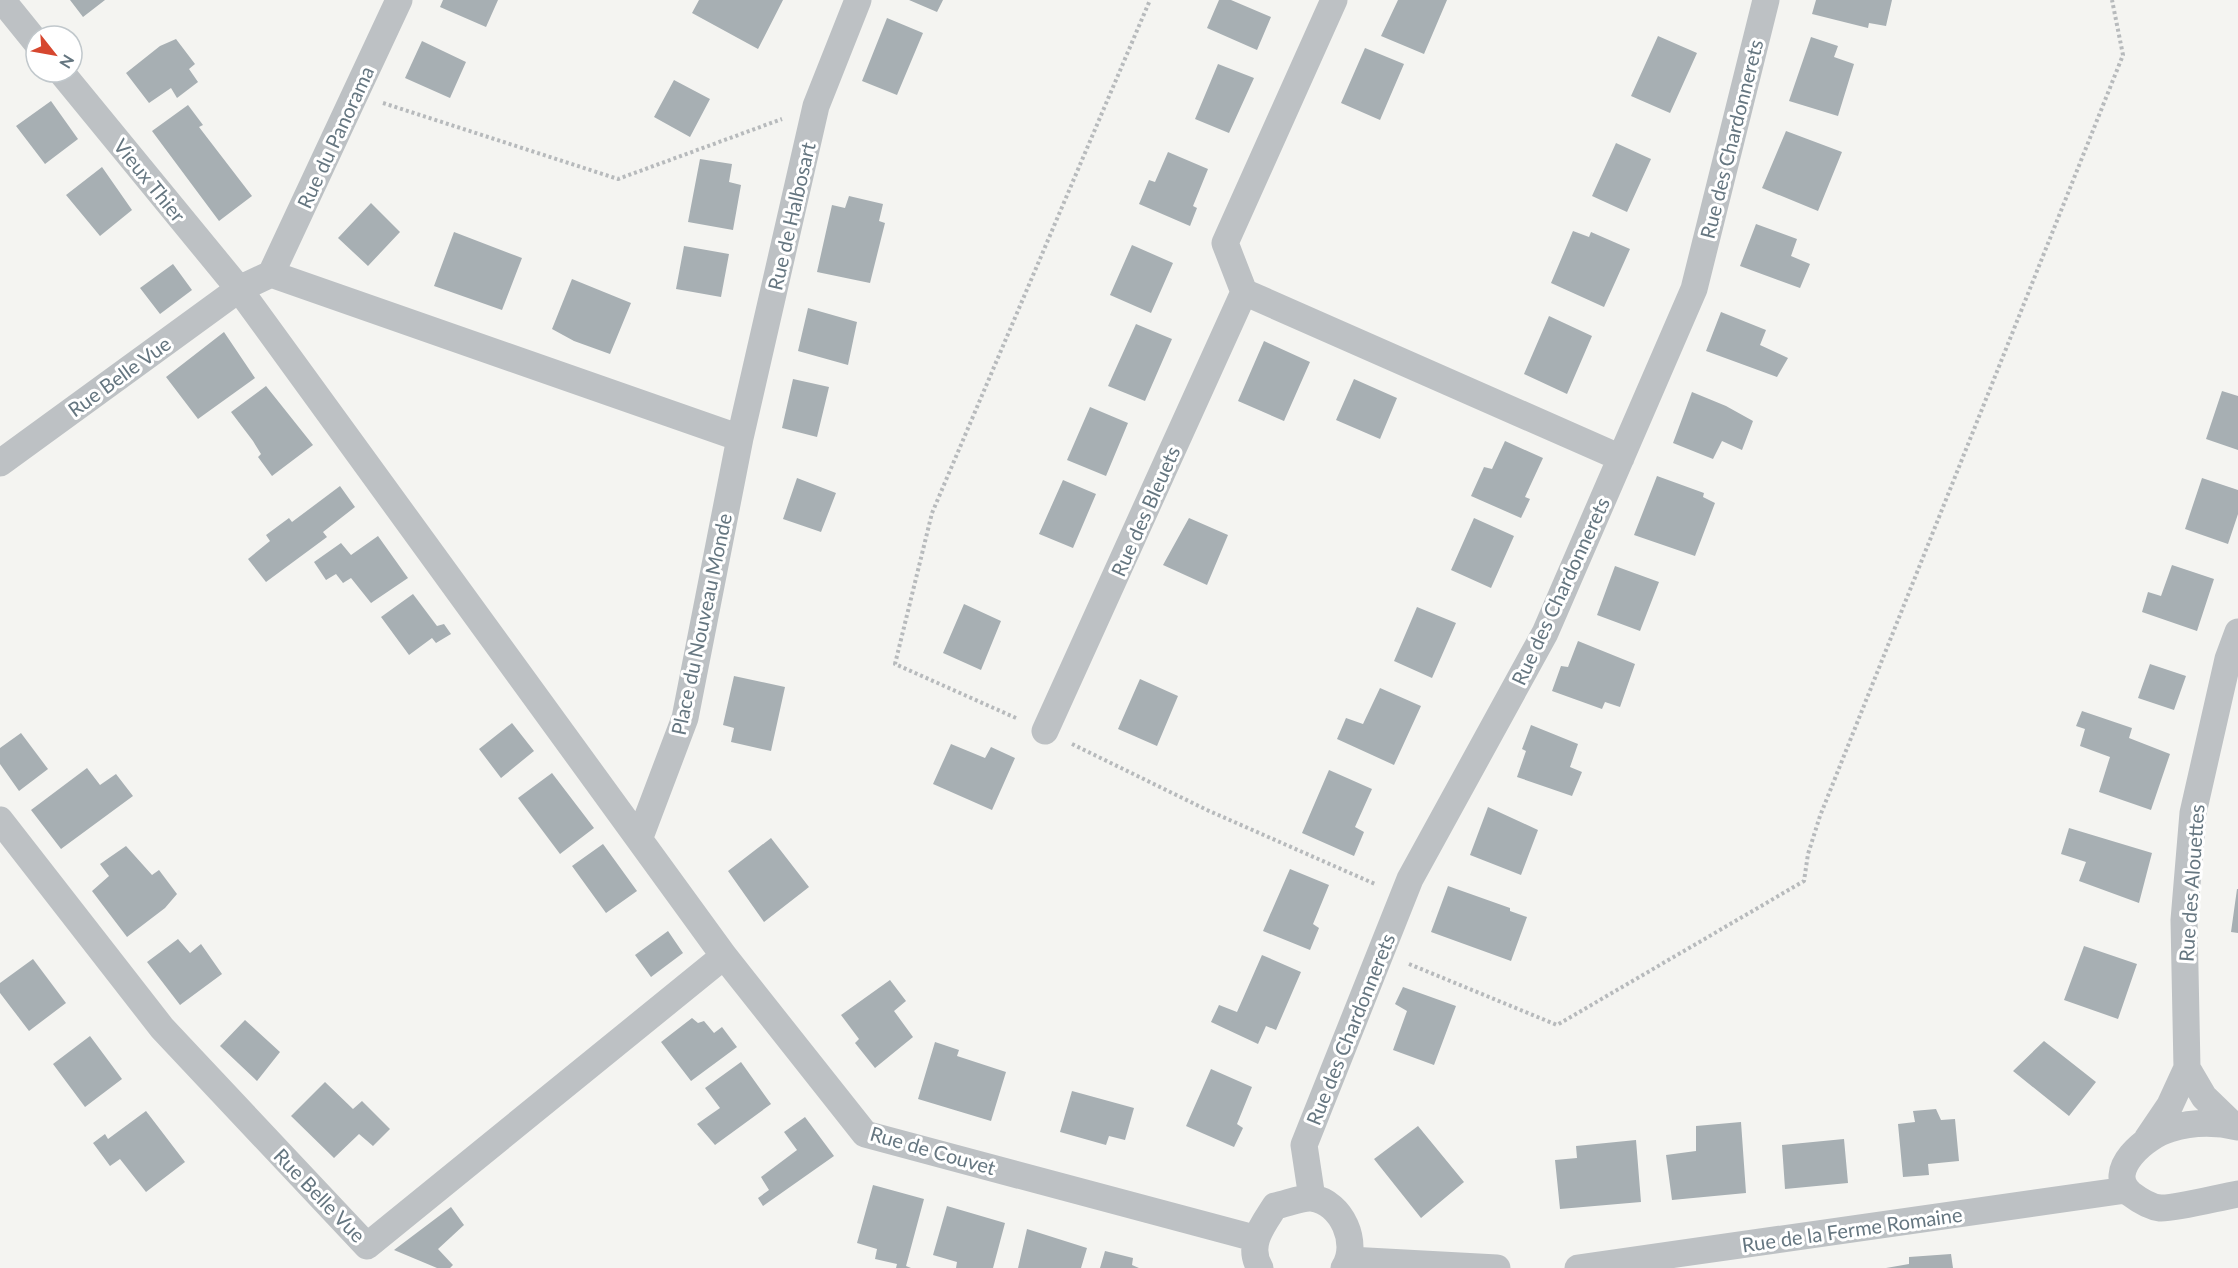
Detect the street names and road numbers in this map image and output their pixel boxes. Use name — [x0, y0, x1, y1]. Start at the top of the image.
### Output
street label: Rue des Chardonnerets — [1695, 37, 1767, 241]
street label: Rue du Panorama — [292, 62, 378, 212]
street label: Vieux Thier — [109, 134, 191, 227]
street label: Rue de Halbosart — [762, 140, 820, 292]
street label: Rue Belle Vue — [63, 331, 175, 421]
street label: Rue des Bleuets — [1106, 442, 1184, 580]
street label: Rue des Chardonnerets — [1506, 493, 1614, 689]
street label: Place du Nouveau Monde — [666, 511, 736, 737]
street label: Rue des Alouettes — [2174, 803, 2208, 963]
street label: Rue des Chardonnerets — [1301, 930, 1399, 1128]
street label: Rue de Couvet — [868, 1121, 998, 1179]
street label: Rue Belle Vue — [269, 1143, 371, 1247]
street label: Rue de la Ferme Romaine — [1740, 1202, 1964, 1256]

